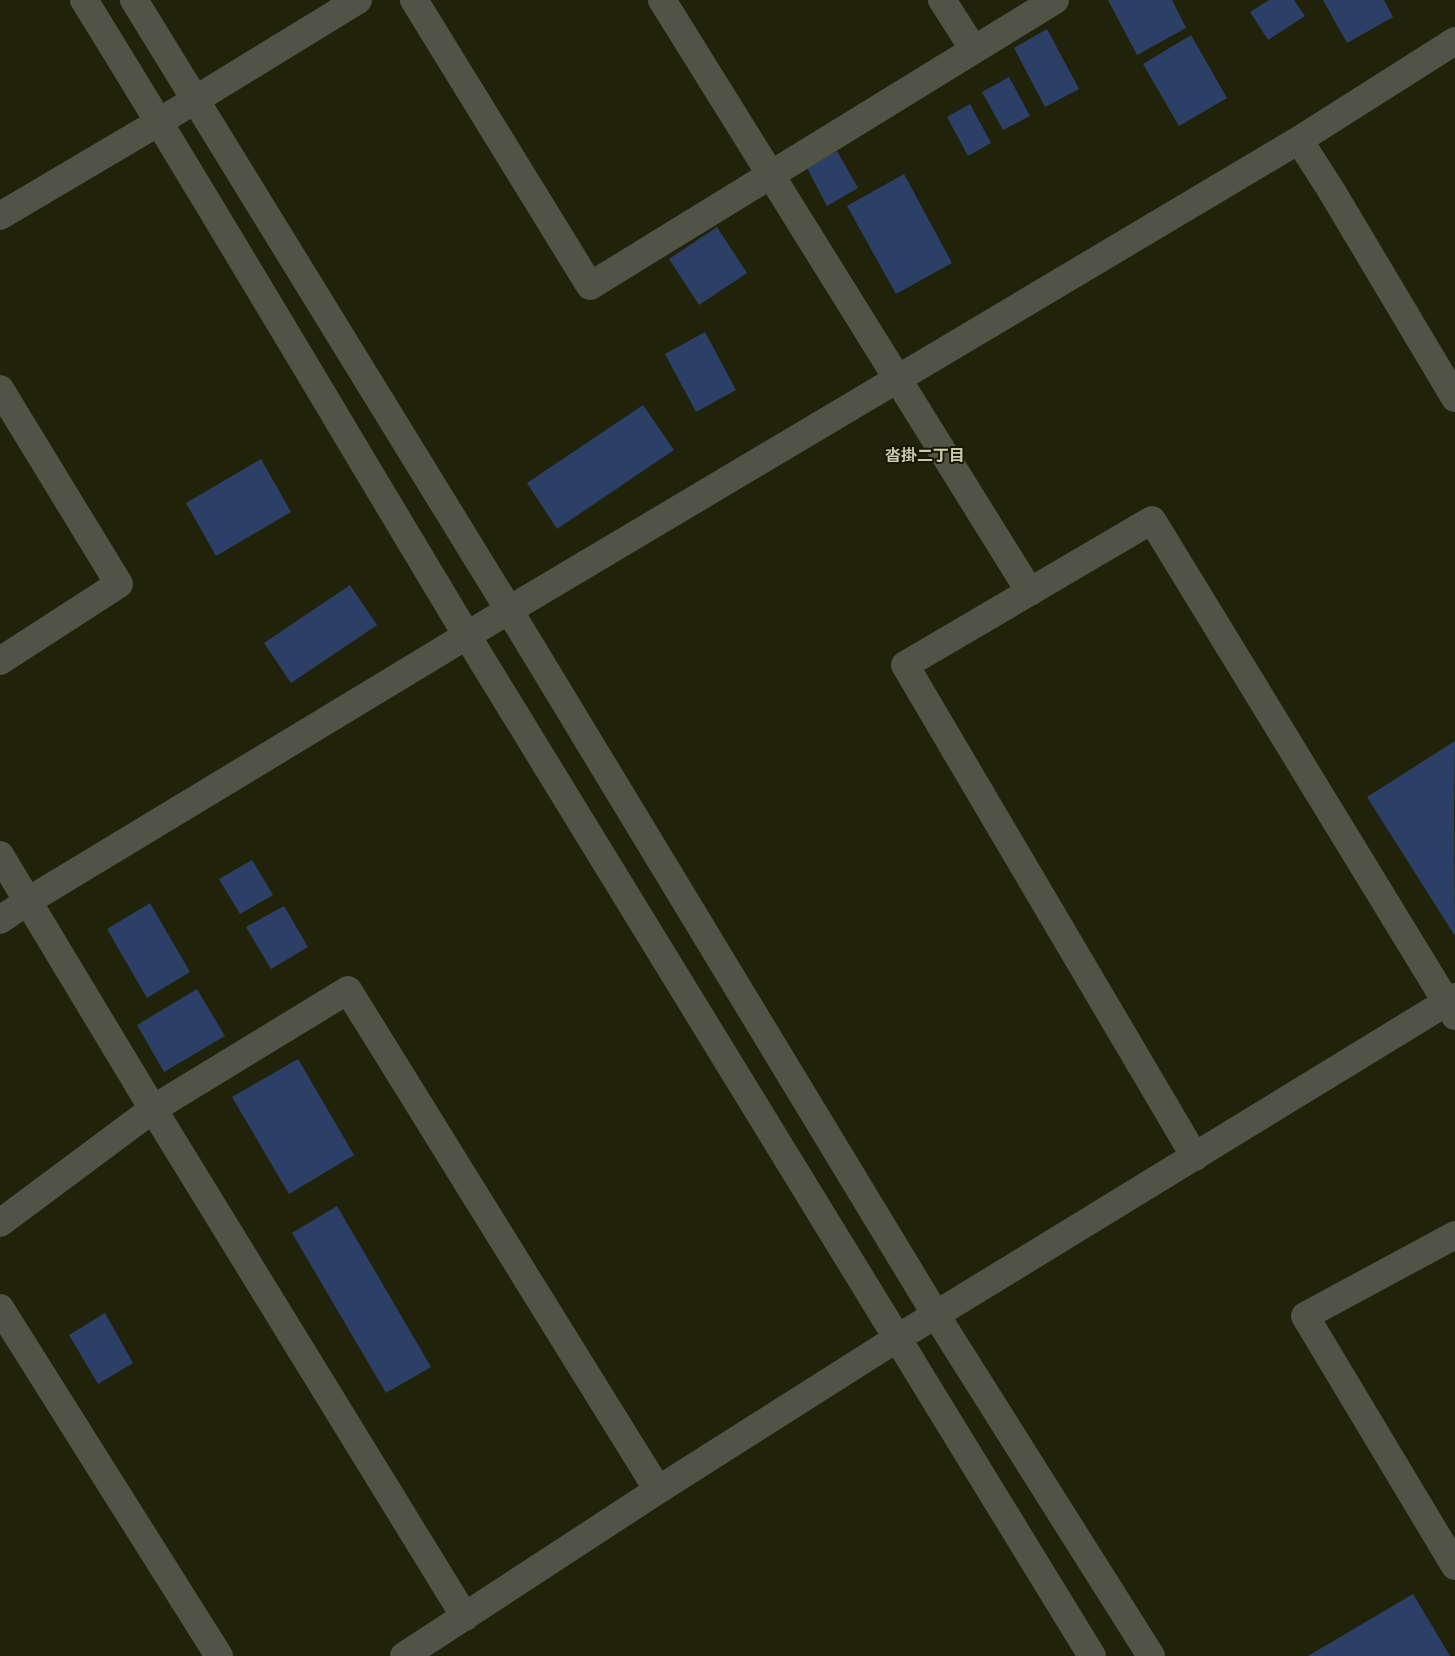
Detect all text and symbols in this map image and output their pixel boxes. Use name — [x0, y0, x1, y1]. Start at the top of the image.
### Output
district label: 沓掛二丁目 — [885, 446, 965, 467]

